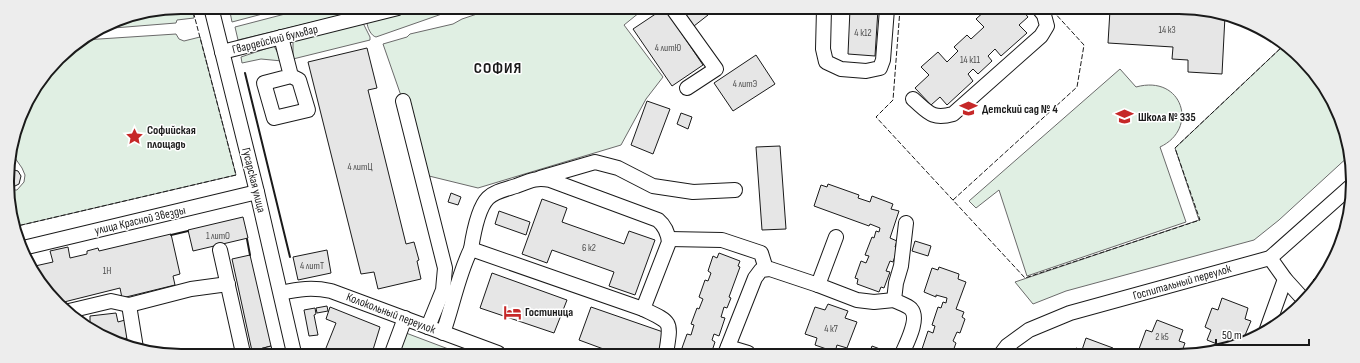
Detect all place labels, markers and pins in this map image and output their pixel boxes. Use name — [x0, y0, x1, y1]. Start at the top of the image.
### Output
school or university icon: Детский сад № 4 — [959, 99, 979, 119]
place label: Детский сад № 4 — [982, 102, 1058, 117]
school or university icon: Школа № 335 — [1115, 107, 1135, 127]
place label: Школа № 335 — [1138, 110, 1196, 125]
place label: Софийская площадь — [147, 123, 196, 152]
place icon: Софийская площадь — [124, 127, 144, 147]
hotel icon: Гостиница — [502, 302, 522, 322]
place label: Гостиница — [525, 305, 573, 320]

